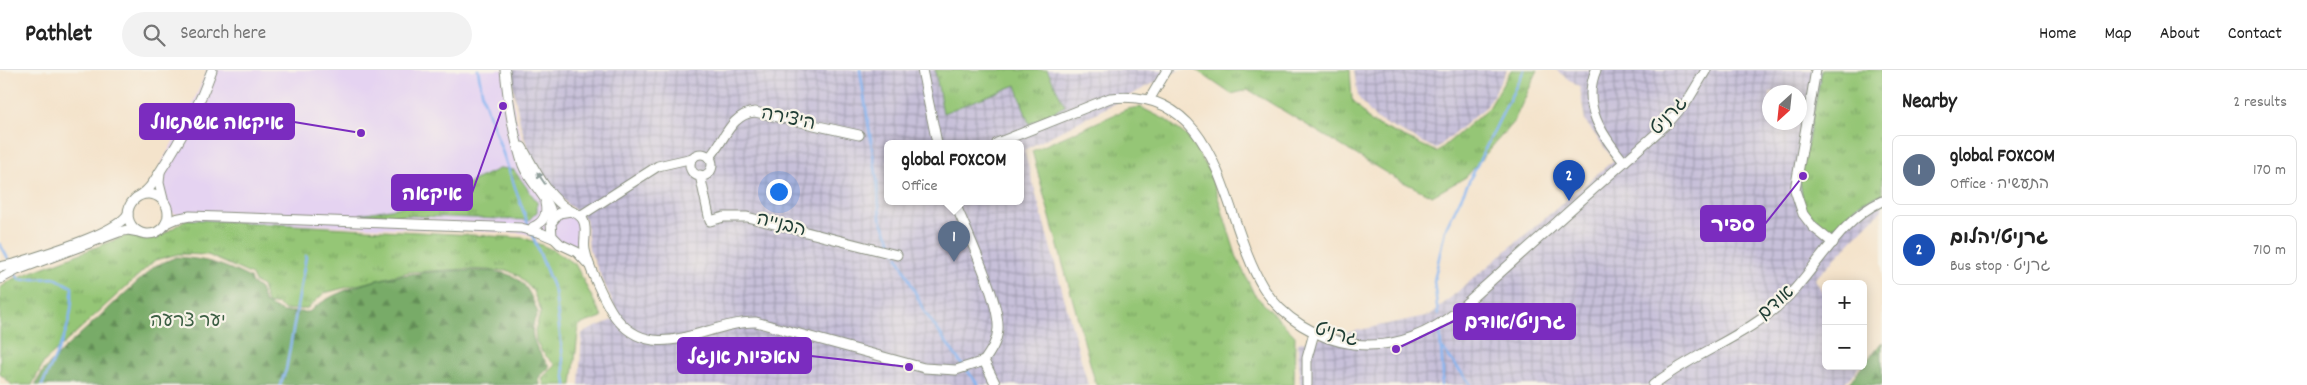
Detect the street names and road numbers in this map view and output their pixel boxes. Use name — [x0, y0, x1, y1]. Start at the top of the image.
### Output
street label: גרניט — [1645, 91, 1695, 142]
street label: היצירה — [758, 101, 818, 139]
street label: הבנייה — [753, 207, 809, 245]
street label: אודם — [1753, 280, 1801, 328]
street label: גרניט — [1311, 317, 1361, 355]

